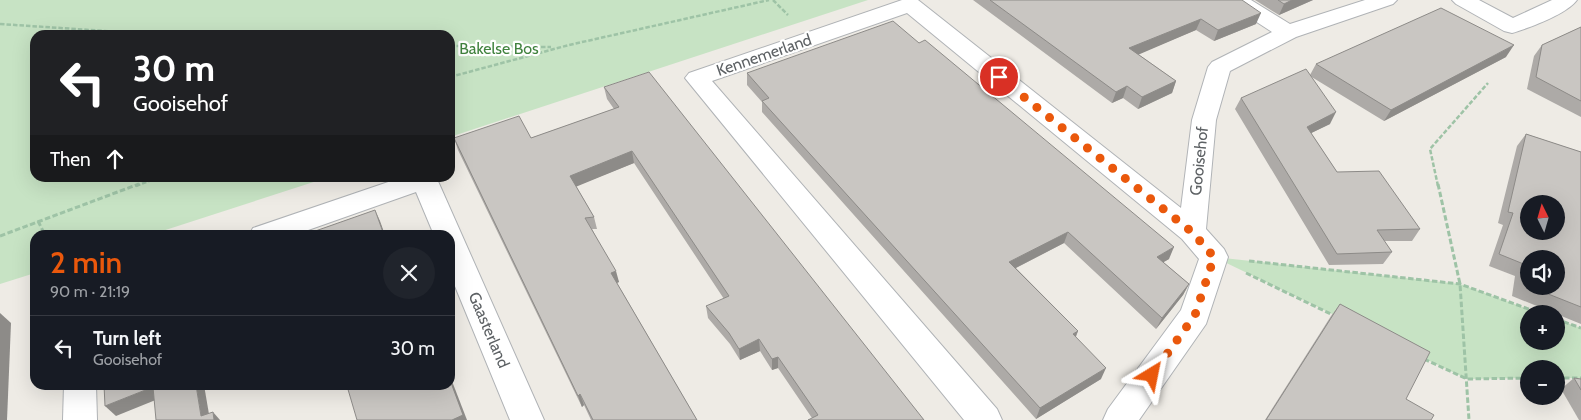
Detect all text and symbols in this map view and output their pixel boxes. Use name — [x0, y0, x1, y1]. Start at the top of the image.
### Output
street label: Kennemerland — [714, 30, 814, 80]
park label: Bakelse Bos — [459, 39, 539, 58]
text: 30 m — [133, 47, 215, 90]
icon: left — [50, 50, 115, 115]
pin — [978, 56, 1020, 98]
icon: arrive — [985, 63, 1013, 91]
text: Gooisehof — [133, 90, 228, 117]
street label: Gooisehof — [1186, 125, 1212, 196]
icon: ahead — [101, 145, 129, 173]
text: Then — [50, 148, 91, 171]
north arrow — [1520, 195, 1565, 240]
map controls — [1520, 195, 1565, 405]
text: 2 min — [50, 244, 122, 281]
button: close — [383, 247, 435, 299]
button: sound — [1520, 250, 1565, 295]
text: 90 m · 21:19 — [50, 282, 130, 301]
street label: Gaasterland — [465, 289, 513, 371]
button: + — [1520, 305, 1565, 350]
text: Turn left — [93, 327, 161, 350]
icon: left — [50, 334, 78, 362]
text: 30 m — [391, 337, 435, 360]
position arrow — [1125, 348, 1177, 400]
text: Gooisehof — [93, 350, 162, 369]
button: − — [1520, 360, 1565, 405]

